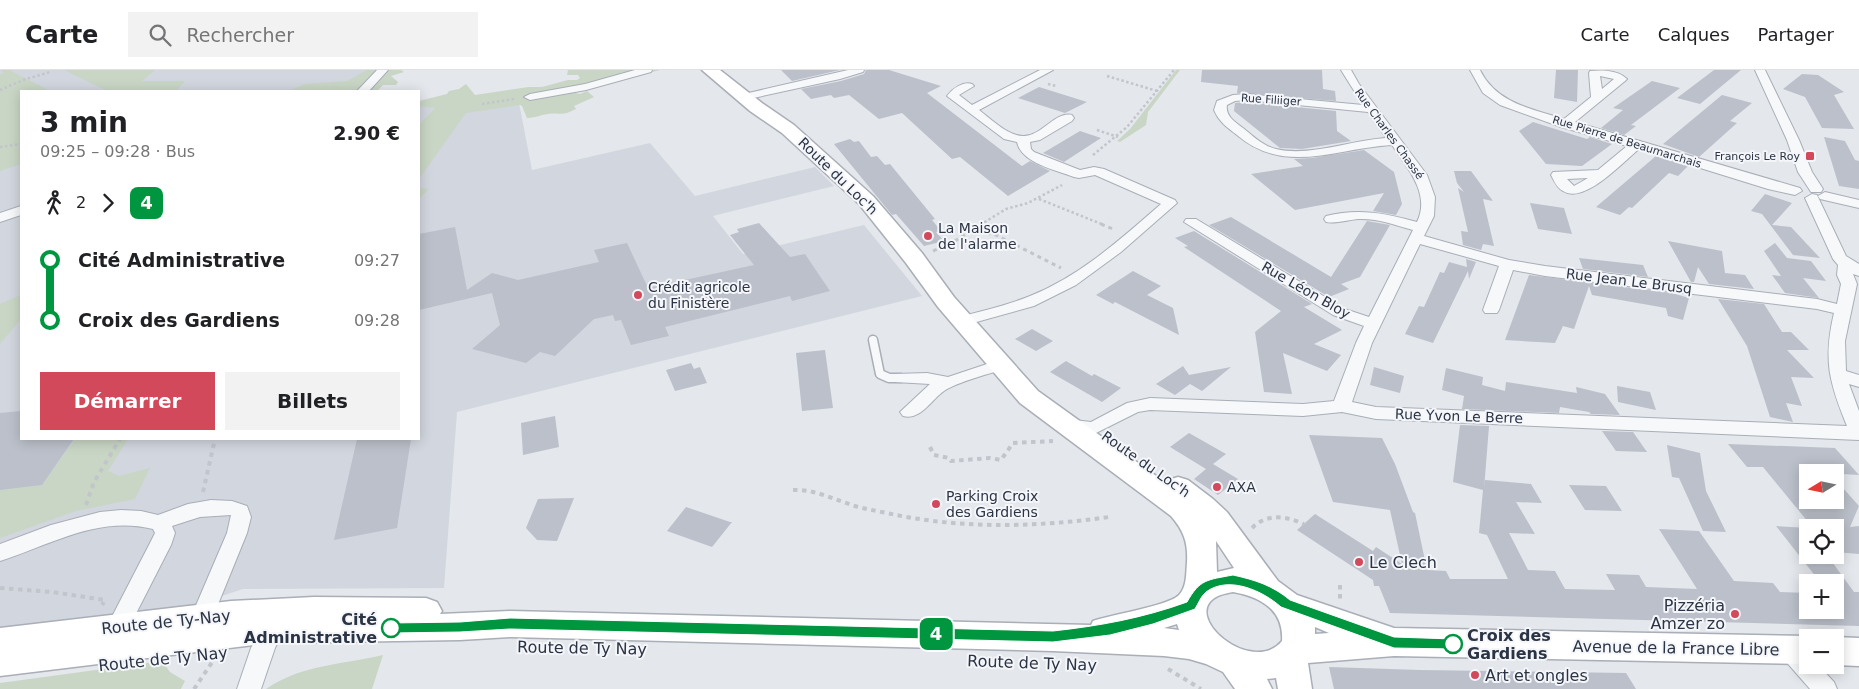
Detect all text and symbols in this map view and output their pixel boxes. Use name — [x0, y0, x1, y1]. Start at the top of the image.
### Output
search box — [128, 12, 478, 57]
text: Carte — [25, 21, 98, 49]
icon: search — [146, 21, 174, 49]
text: Rechercher — [186, 24, 294, 46]
text: Carte — [1581, 24, 1630, 45]
text: Calques — [1658, 24, 1730, 45]
text: Partager — [1758, 24, 1834, 45]
street label: Rue Charles Chassé — [1352, 86, 1426, 182]
street label: Rue Filiiger — [1240, 91, 1302, 109]
text: 3 min — [40, 106, 128, 139]
street label: Rue Pierre de Beaumarchais — [1551, 113, 1703, 171]
text: 2.90 € — [333, 122, 400, 144]
street label: Route du Loc'h — [795, 134, 881, 218]
text: 09:25 – 09:28 · Bus — [40, 142, 195, 161]
place label: François Le Roy — [1715, 150, 1800, 163]
marker: François Le Roy — [1804, 150, 1816, 162]
icon: walk — [40, 189, 68, 217]
icon: forward — [94, 189, 122, 217]
text: 4 — [140, 192, 153, 213]
text: 2 — [76, 193, 86, 212]
place label: La Maison de l'alarme — [938, 220, 1017, 252]
marker: La Maison de l'alarme — [922, 230, 934, 242]
text: Cité Administrative — [78, 249, 285, 271]
text: 09:27 — [354, 251, 400, 270]
street label: Rue Léon Bloy — [1259, 258, 1353, 322]
street label: Rue Jean Le Brusq — [1565, 265, 1693, 297]
place label: Crédit agricole du Finistère — [648, 279, 750, 311]
marker: Crédit agricole du Finistère — [632, 289, 644, 301]
text: Croix des Gardiens — [78, 309, 280, 331]
text: 09:28 — [354, 311, 400, 330]
button: Démarrer — [40, 372, 215, 430]
button: Billets — [225, 372, 400, 430]
street label: Rue Yvon Le Berre — [1395, 406, 1523, 426]
street label: Route du Loc'h — [1099, 428, 1193, 500]
north arrow — [1799, 464, 1844, 509]
map controls — [1799, 464, 1844, 674]
place label: AXA — [1227, 479, 1256, 495]
marker: AXA — [1211, 481, 1223, 493]
place label: Parking Croix des Gardiens — [946, 488, 1038, 520]
marker: Parking Croix des Gardiens — [930, 498, 942, 510]
button: locate — [1799, 519, 1844, 564]
place label: Le Clech — [1369, 553, 1437, 572]
marker: Le Clech — [1353, 556, 1365, 568]
button: + — [1799, 574, 1844, 619]
place label: Pizzéria Amzer zo — [1650, 596, 1725, 633]
street label: Route de Ty-Nay — [100, 606, 232, 638]
marker: Pizzéria Amzer zo — [1729, 608, 1741, 620]
place label: Cité Administrative — [244, 610, 377, 647]
marker: Cité Administrative — [381, 618, 401, 638]
line badge: 4 — [920, 618, 952, 650]
text: 4 — [930, 623, 942, 644]
place label: Croix des Gardiens — [1467, 626, 1551, 663]
button: − — [1799, 629, 1844, 674]
marker: Croix des Gardiens — [1443, 634, 1463, 654]
street label: Route de Ty Nay — [517, 637, 647, 659]
street label: Avenue de la France Libre — [1572, 637, 1780, 659]
street label: Route de Ty Nay — [98, 643, 228, 675]
street label: Route de Ty Nay — [967, 651, 1097, 675]
place label: Art et ongles — [1485, 666, 1588, 685]
marker: Art et ongles — [1469, 669, 1481, 681]

